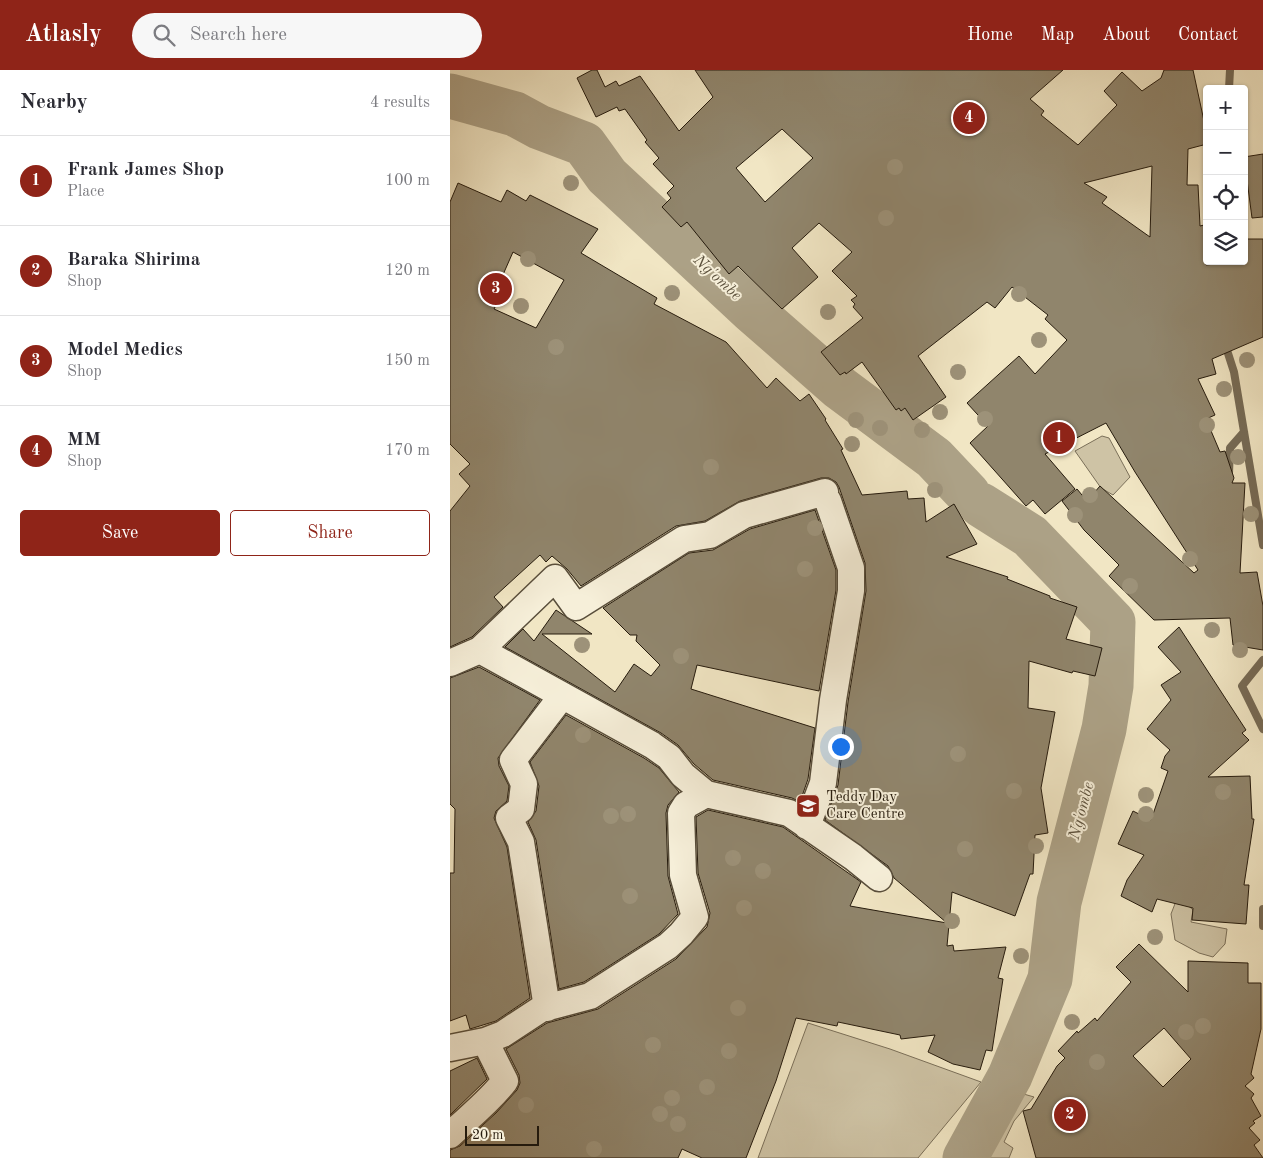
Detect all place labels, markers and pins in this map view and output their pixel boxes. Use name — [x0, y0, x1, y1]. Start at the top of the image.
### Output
pin: 4 — [953, 99, 985, 137]
pin: 3 — [480, 270, 512, 308]
pin: 1 — [1043, 419, 1075, 457]
place label: Teddy Day Care Centre — [826, 790, 904, 822]
school or university icon: Teddy Day Care Centre — [795, 793, 821, 819]
pin: 2 — [1054, 1096, 1086, 1134]

